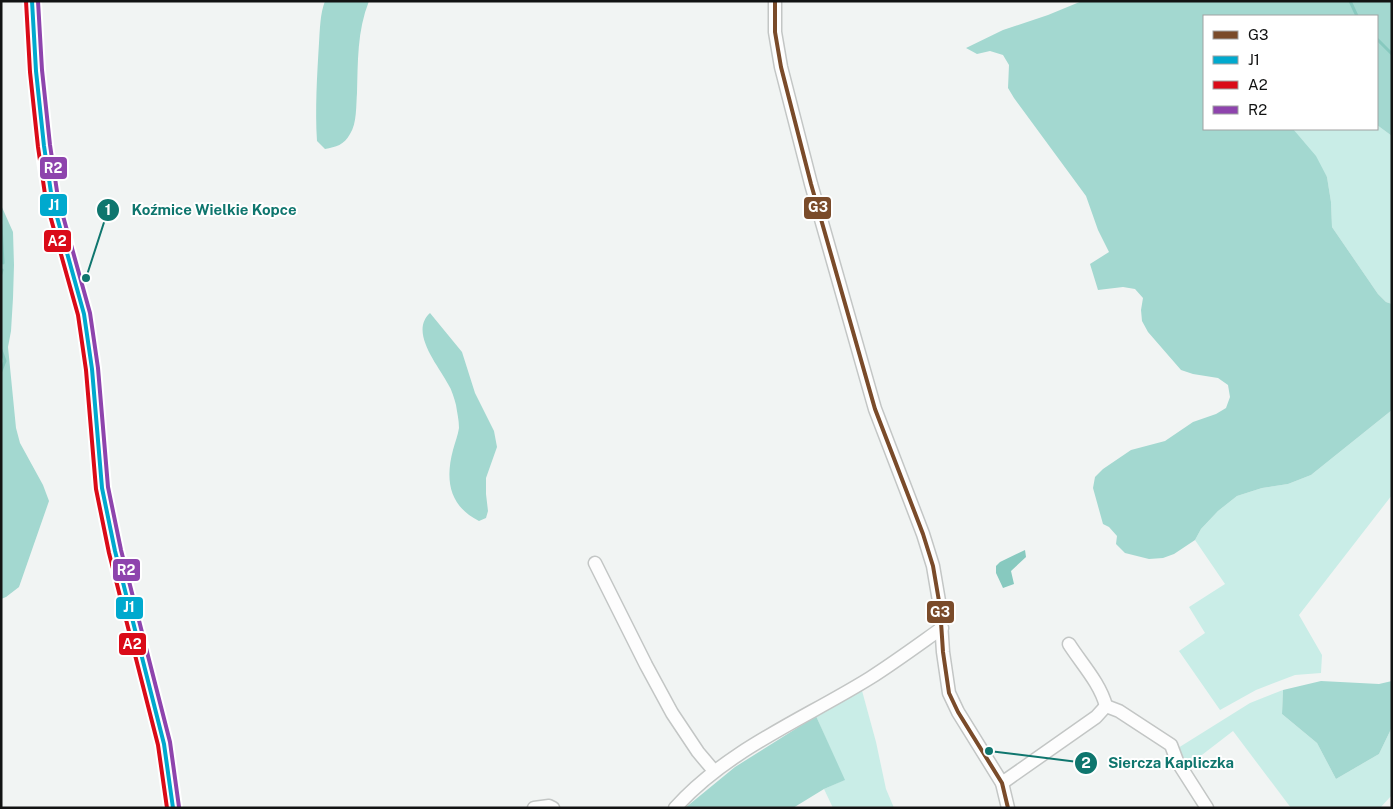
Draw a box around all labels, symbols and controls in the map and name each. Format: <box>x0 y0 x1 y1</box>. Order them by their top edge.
legend <box>1203 15 1378 130</box>
text: G3 <box>1248 26 1268 43</box>
text: J1 <box>1248 51 1260 68</box>
text: A2 <box>1248 76 1268 93</box>
text: R2 <box>1248 101 1267 118</box>
line badge: R2 <box>39 156 68 180</box>
text: R2 <box>44 160 62 176</box>
line badge: J1 <box>39 193 68 217</box>
callout: Koźmice Wielkie Kopce <box>96 195 306 225</box>
line badge: G3 <box>803 196 832 220</box>
text: J1 <box>48 197 60 213</box>
text: G3 <box>808 199 828 215</box>
text: 1 <box>105 201 111 218</box>
text: Koźmice Wielkie Kopce <box>131 201 297 218</box>
line badge: A2 <box>43 229 72 253</box>
text: A2 <box>47 233 67 249</box>
line badge: R2 <box>112 558 141 582</box>
text: R2 <box>117 562 135 578</box>
line badge: J1 <box>115 596 144 620</box>
text: J1 <box>123 599 135 615</box>
line badge: G3 <box>926 600 955 624</box>
text: G3 <box>930 604 950 620</box>
line badge: A2 <box>118 632 147 656</box>
text: A2 <box>122 636 142 652</box>
callout: Siercza Kapliczka <box>1073 748 1244 778</box>
text: 2 <box>1081 754 1091 771</box>
text: Siercza Kapliczka <box>1108 754 1234 771</box>

